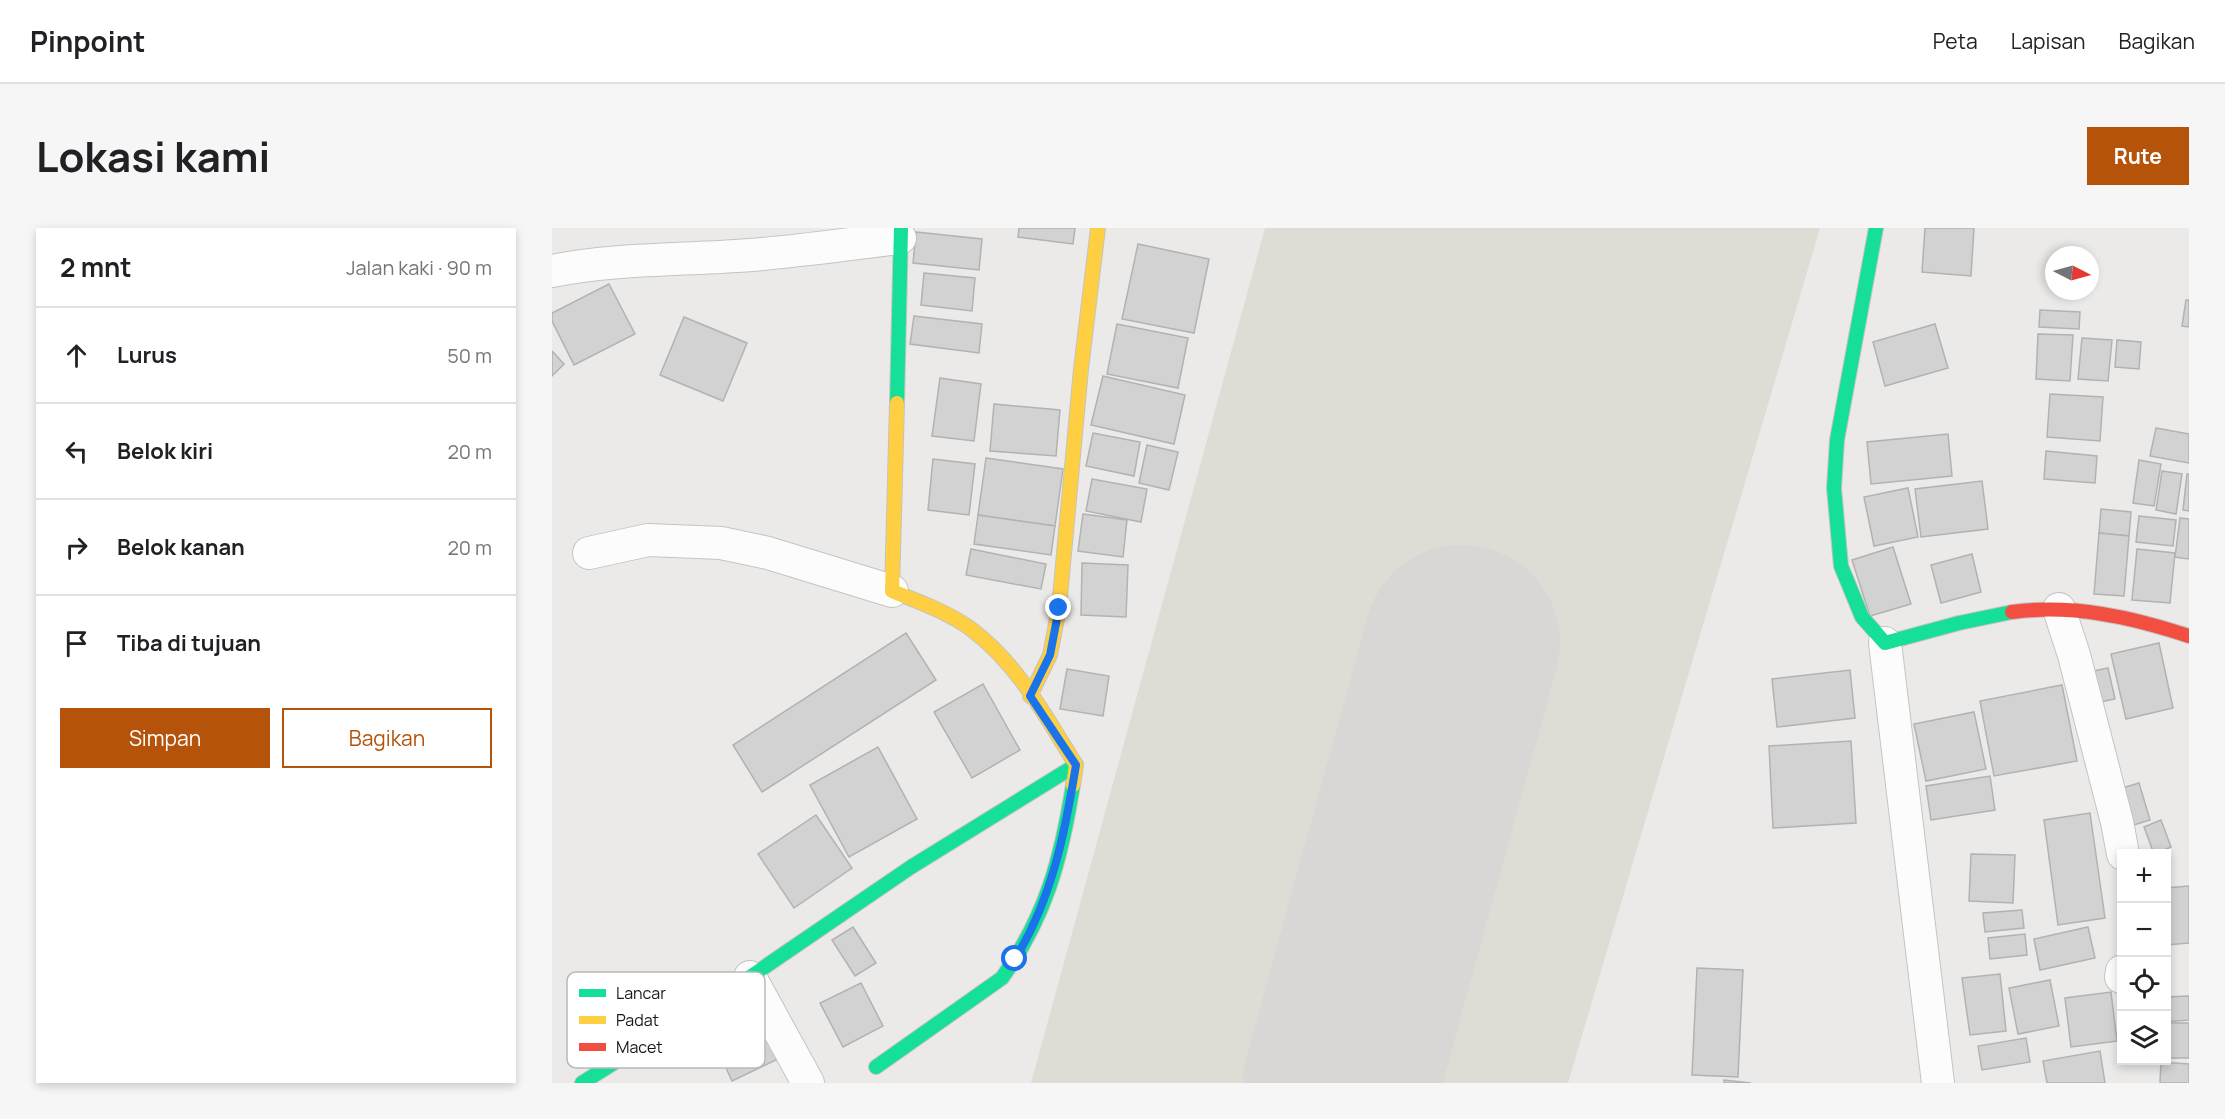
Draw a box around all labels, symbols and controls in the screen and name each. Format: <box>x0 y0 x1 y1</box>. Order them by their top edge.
text: Pinpoint <box>30 22 145 60</box>
text: Peta <box>1933 27 1978 55</box>
text: Lapisan <box>2011 27 2086 55</box>
text: Bagikan <box>2119 27 2195 55</box>
text: Lokasi kami <box>36 127 270 185</box>
button: Rute <box>2087 127 2189 185</box>
north arrow <box>2045 246 2099 300</box>
text: 2 mnt <box>60 249 132 285</box>
text: Jalan kaki · 90 m <box>346 254 492 281</box>
icon: ahead <box>60 339 93 372</box>
text: Lurus <box>117 340 177 370</box>
text: 50 m <box>447 342 492 369</box>
icon: left <box>60 435 93 468</box>
text: Belok kiri <box>117 436 213 466</box>
text: 20 m <box>447 438 492 465</box>
icon: right <box>60 531 93 564</box>
text: Belok kanan <box>117 532 245 562</box>
text: 20 m <box>447 534 492 561</box>
route end <box>1045 594 1071 620</box>
icon: arrive <box>60 627 93 660</box>
text: Tiba di tujuan <box>117 628 261 658</box>
button: Simpan <box>60 708 270 768</box>
button: Bagikan <box>282 708 492 768</box>
map controls <box>2117 849 2171 1065</box>
button: + <box>2117 849 2171 903</box>
button: − <box>2117 903 2171 957</box>
route start <box>1001 945 1027 971</box>
button: locate <box>2117 957 2171 1011</box>
legend <box>567 972 765 1068</box>
text: Lancar <box>616 982 666 1004</box>
text: Padat <box>616 1009 659 1031</box>
button: layers <box>2117 1011 2171 1065</box>
text: Macet <box>616 1036 663 1058</box>

